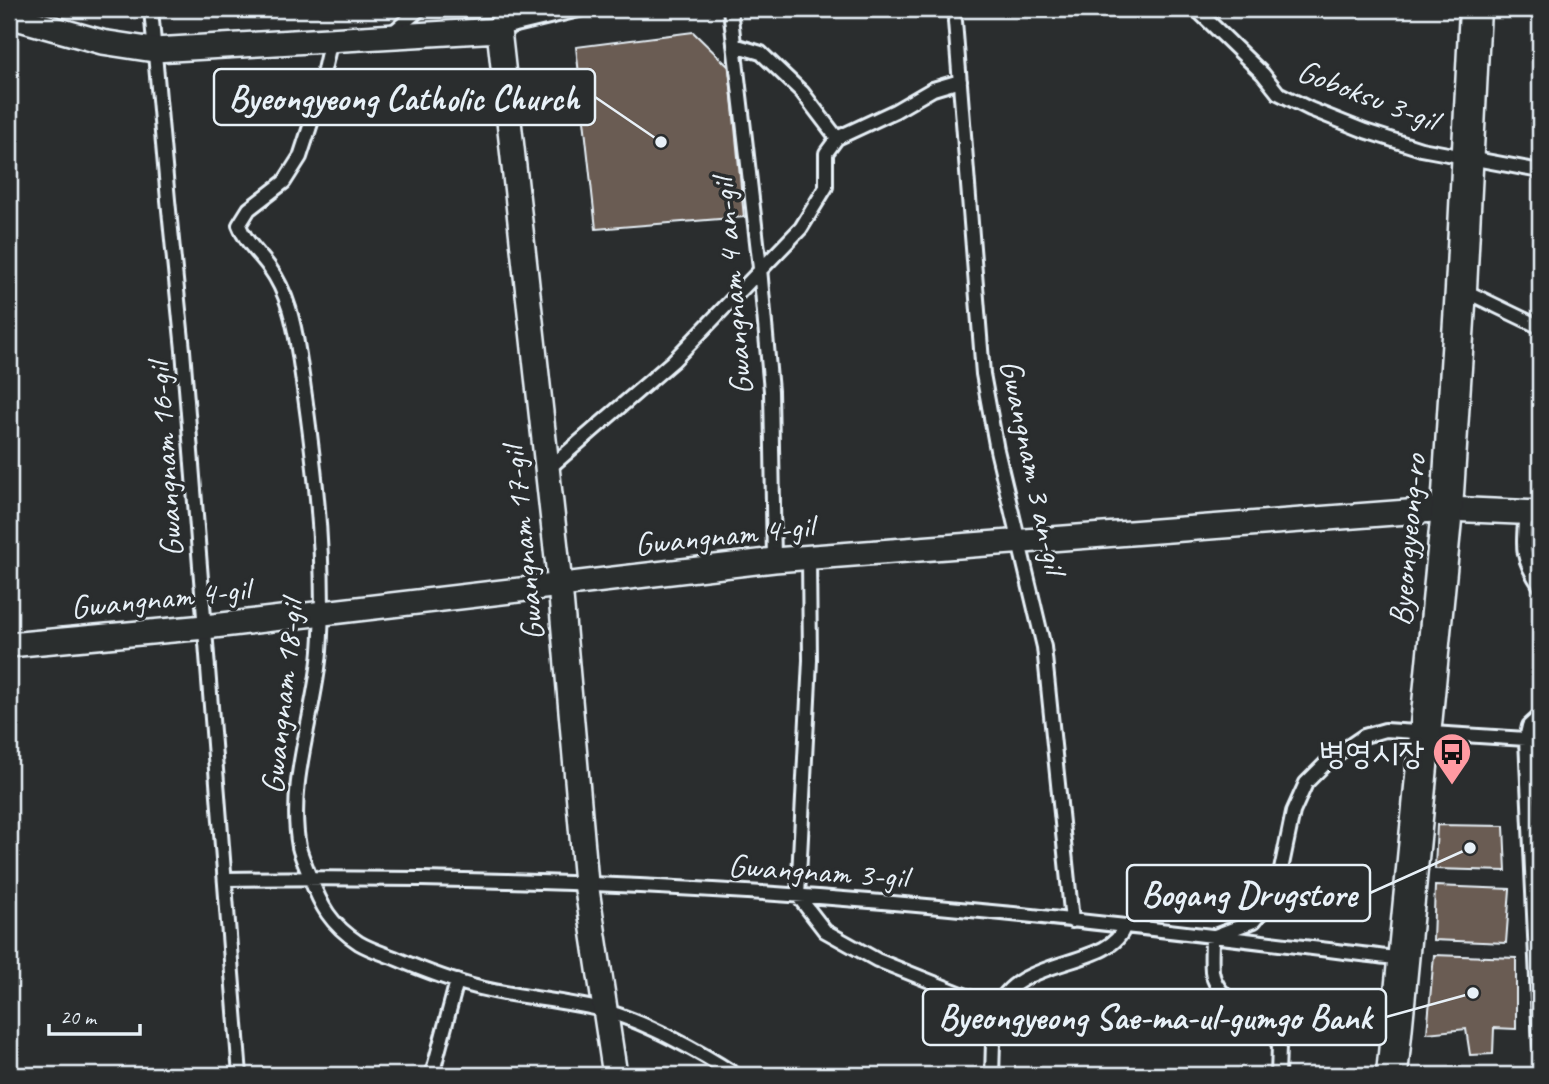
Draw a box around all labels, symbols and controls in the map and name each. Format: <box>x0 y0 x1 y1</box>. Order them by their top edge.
street label: Goboksu 3-gil <box>1292 49 1449 143</box>
callout: Byeongyeong Catholic Church <box>214 69 595 125</box>
text: Byeongyeong Catholic Church <box>229 76 581 121</box>
street label: Gwangnam 4 an-gil <box>701 172 762 397</box>
street label: Gwangnam 16-gil <box>137 356 193 558</box>
street label: Gwangnam 3 an-gil <box>990 356 1077 582</box>
street label: Gwangnam 17-gil <box>491 440 554 643</box>
street label: Byeongyeong-ro <box>1379 450 1436 628</box>
street label: Gwangnam 4-gil <box>633 504 821 565</box>
street label: Gwangnam 4-gil <box>69 567 257 628</box>
street label: Gwangnam 18-gil <box>251 593 314 796</box>
bus stop icon: 병영시장 <box>1431 731 1473 786</box>
place label: 병영시장 <box>1319 732 1425 774</box>
street label: Gwangnam 3-gil <box>727 844 914 899</box>
callout: Bogang Drugstore <box>1127 865 1370 921</box>
text: Bogang Drugstore <box>1141 872 1359 917</box>
callout: Byeongyeong Sae-ma-ul-gumgo Bank <box>923 989 1386 1045</box>
scale bar <box>49 993 140 1037</box>
text: Byeongyeong Sae-ma-ul-gumgo Bank <box>938 995 1374 1040</box>
text: 20 m <box>60 1004 98 1030</box>

